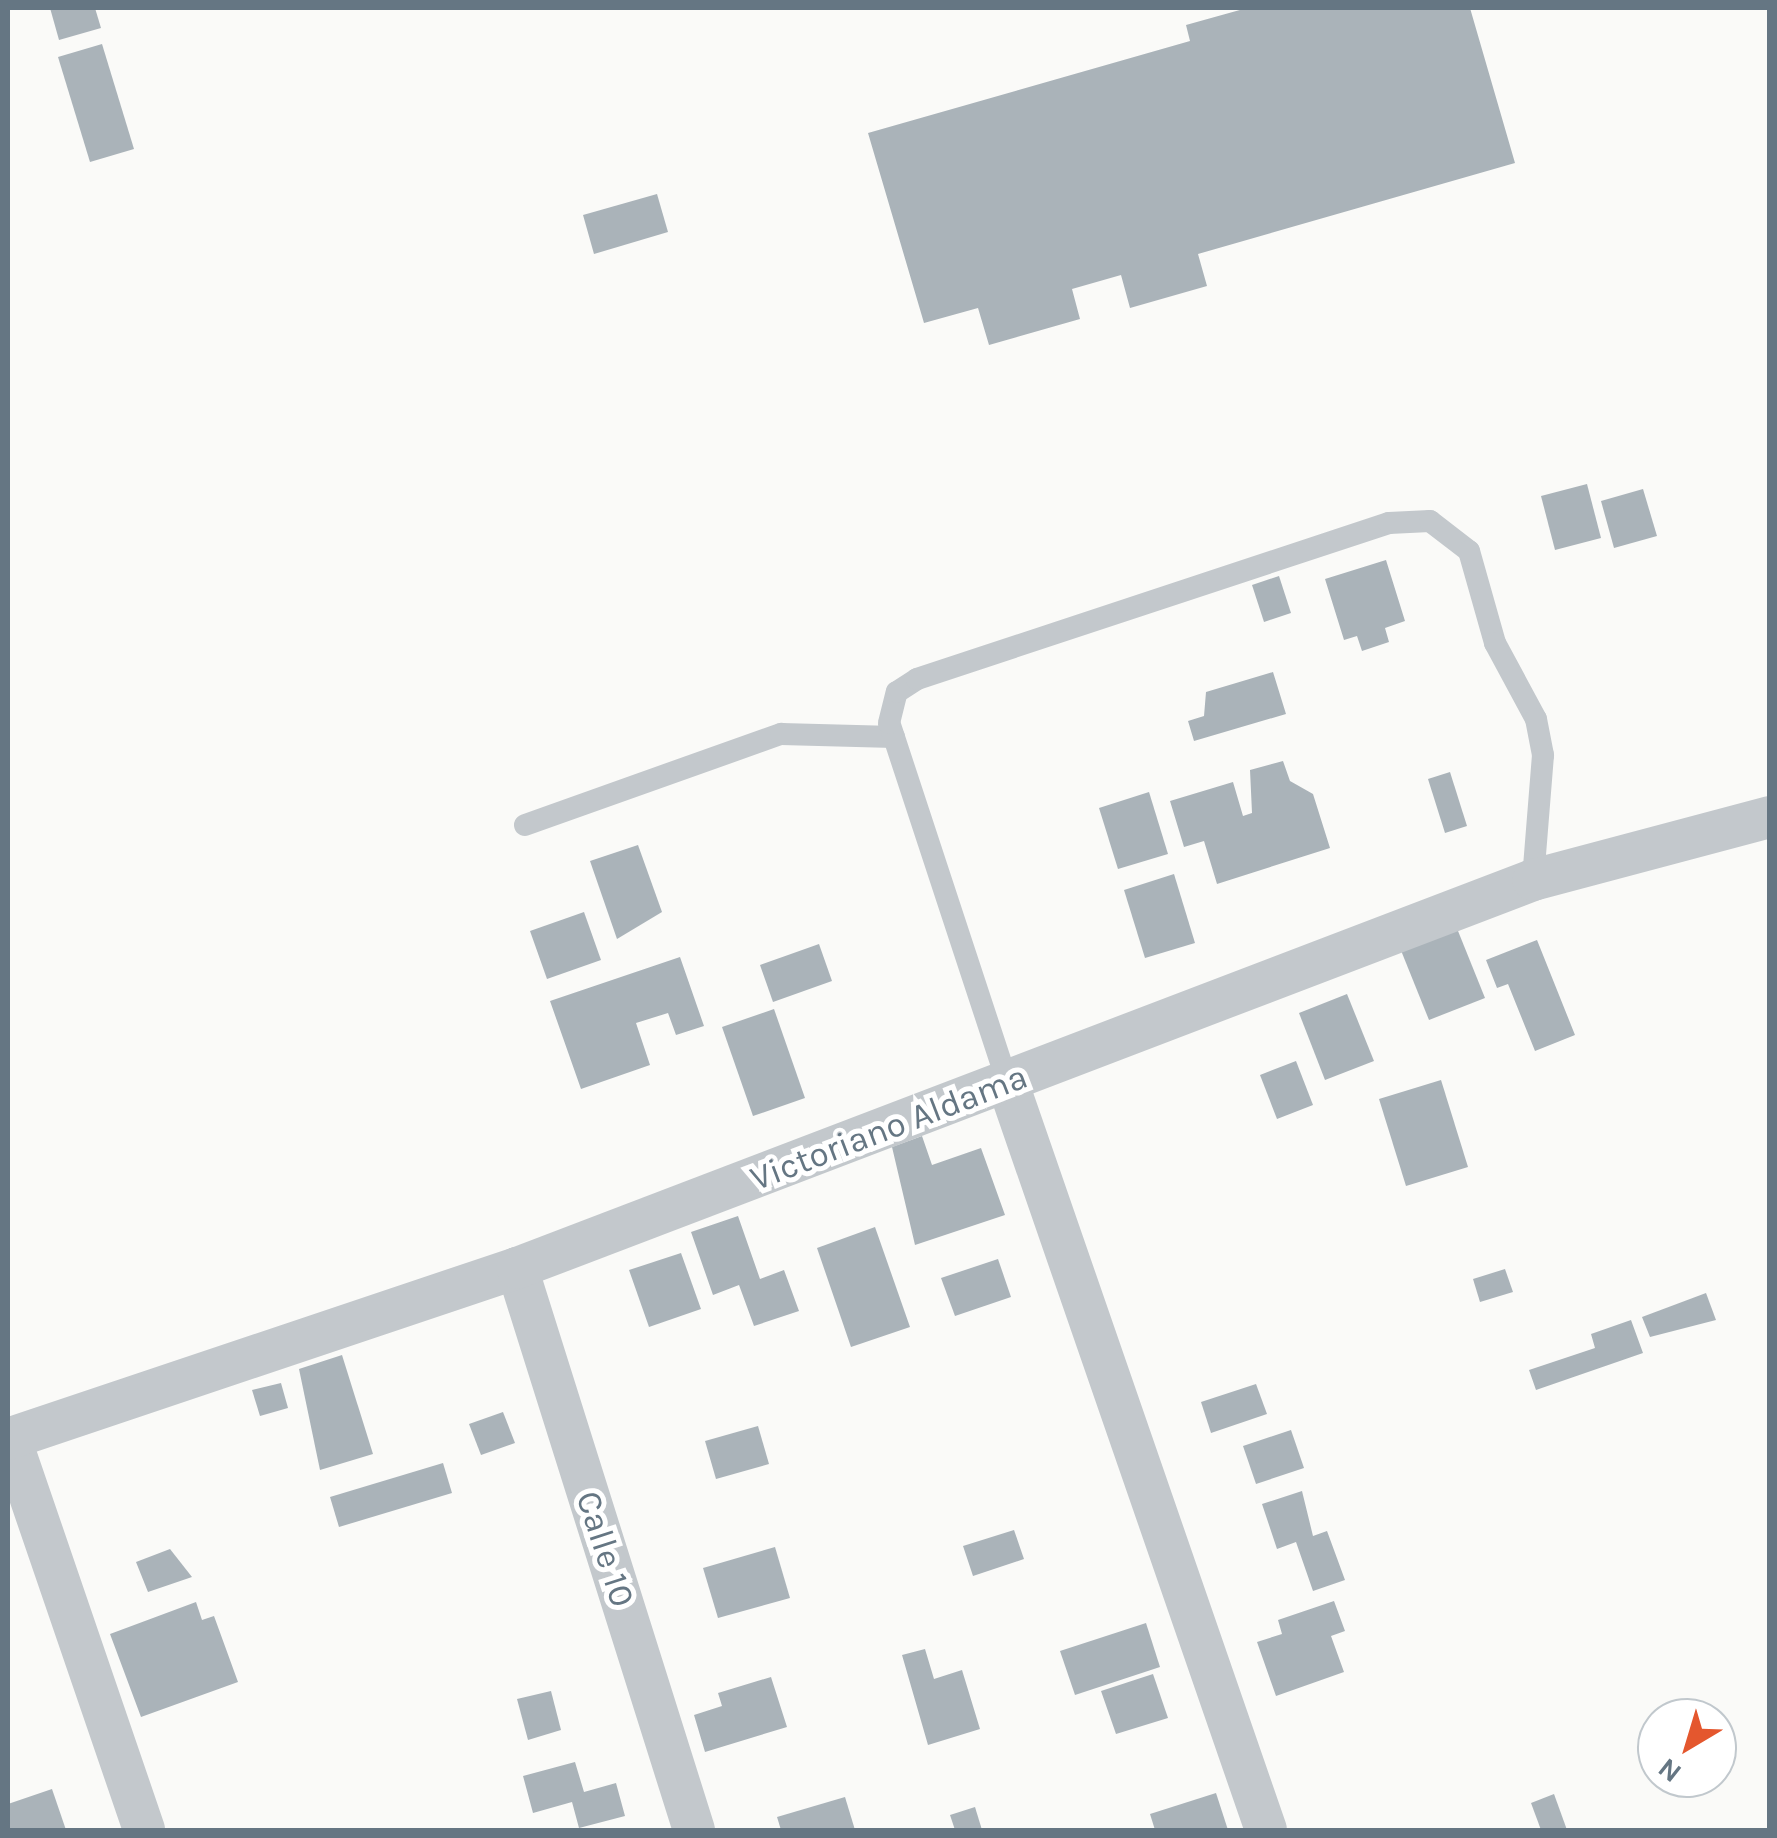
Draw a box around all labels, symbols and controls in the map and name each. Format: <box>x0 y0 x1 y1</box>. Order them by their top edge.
street label: Victoriano Aldama <box>745 1056 1033 1200</box>
street label: Calle 10 <box>567 1486 643 1612</box>
north arrow <box>1637 1698 1737 1798</box>
text: N <box>1651 1751 1688 1790</box>

